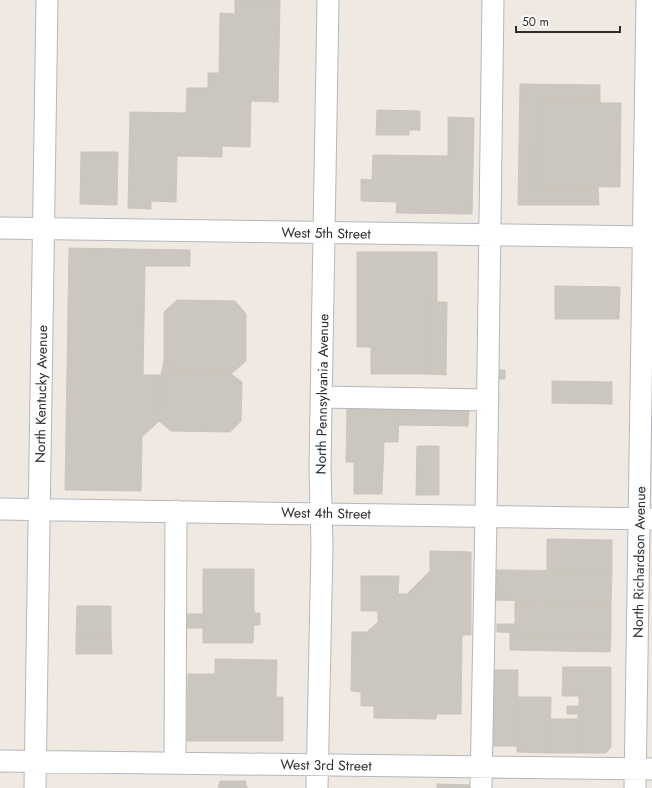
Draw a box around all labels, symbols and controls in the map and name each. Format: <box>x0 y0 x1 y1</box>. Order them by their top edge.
scale bar <box>516 8 620 34</box>
text: 50 m <box>522 13 549 31</box>
street label: West 5th Street <box>281 222 371 244</box>
street label: North Pennsylvania Avenue <box>311 313 333 475</box>
street label: North Kentucky Avenue <box>30 325 52 463</box>
street label: North Richardson Avenue <box>628 486 650 638</box>
street label: West 4th Street <box>281 502 372 524</box>
street label: West 3rd Street <box>280 754 372 776</box>

